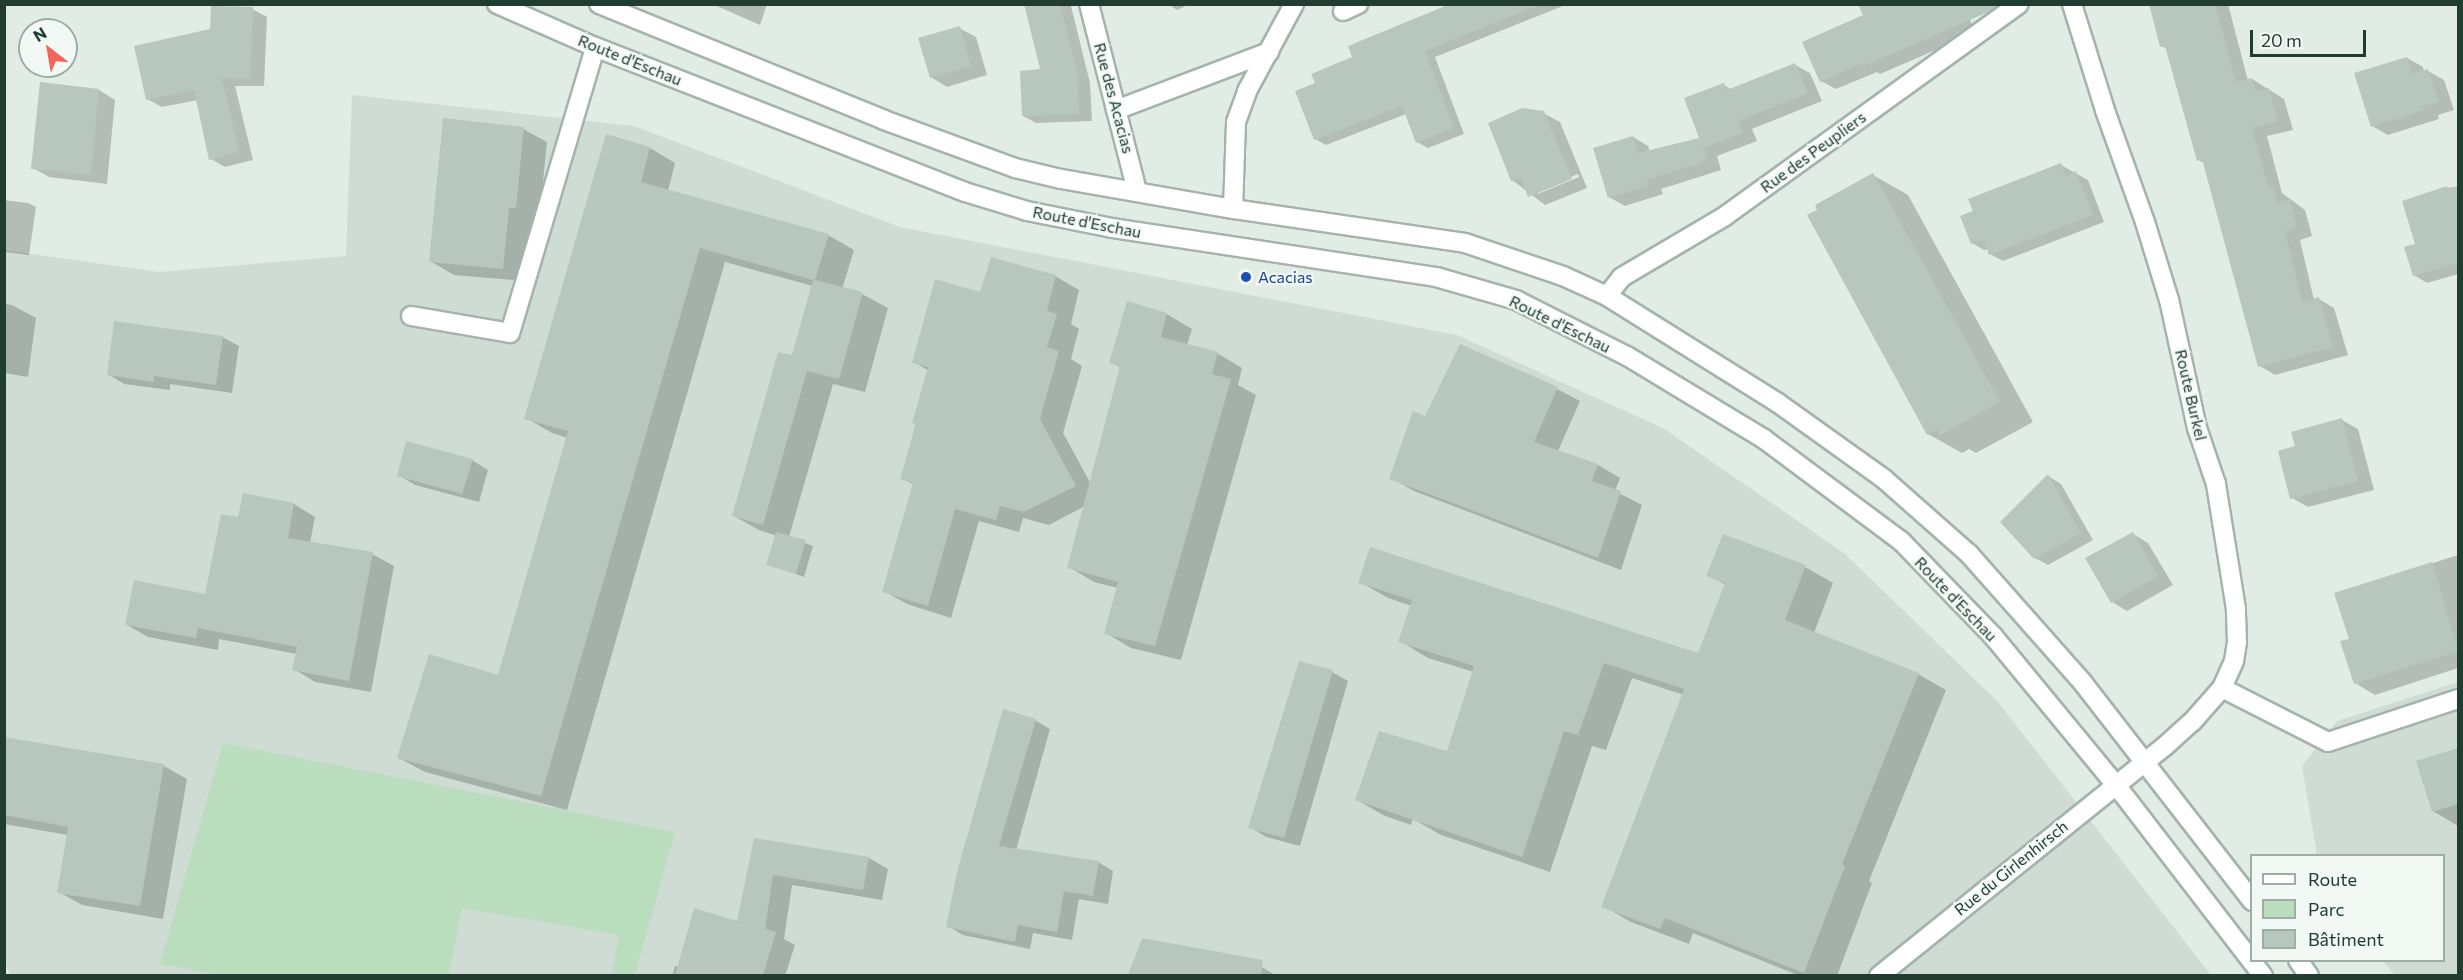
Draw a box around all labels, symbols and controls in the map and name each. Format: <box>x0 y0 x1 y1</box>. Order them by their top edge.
north arrow <box>18 18 78 78</box>
scale bar <box>2253 18 2368 56</box>
text: N <box>29 23 50 45</box>
text: 20 m <box>2261 29 2302 51</box>
street label: Route d'Eschau <box>575 30 685 90</box>
street label: Rue des Acacias <box>1090 41 1138 155</box>
street label: Rue des Peupliers <box>1757 107 1869 197</box>
street label: Route d'Eschau <box>1031 202 1143 242</box>
place label: Acacias <box>1258 267 1313 287</box>
marker: Acacias <box>1239 270 1253 284</box>
street label: Route d'Eschau <box>1506 291 1614 357</box>
street label: Route Burkel <box>2171 347 2211 443</box>
street label: Route d'Eschau <box>1911 553 2001 645</box>
street label: Rue du Girlenhirsch <box>1951 816 2071 920</box>
legend <box>2250 854 2445 962</box>
text: Route <box>2308 868 2357 890</box>
text: Parc <box>2308 898 2345 920</box>
text: Bâtiment <box>2308 928 2384 950</box>

